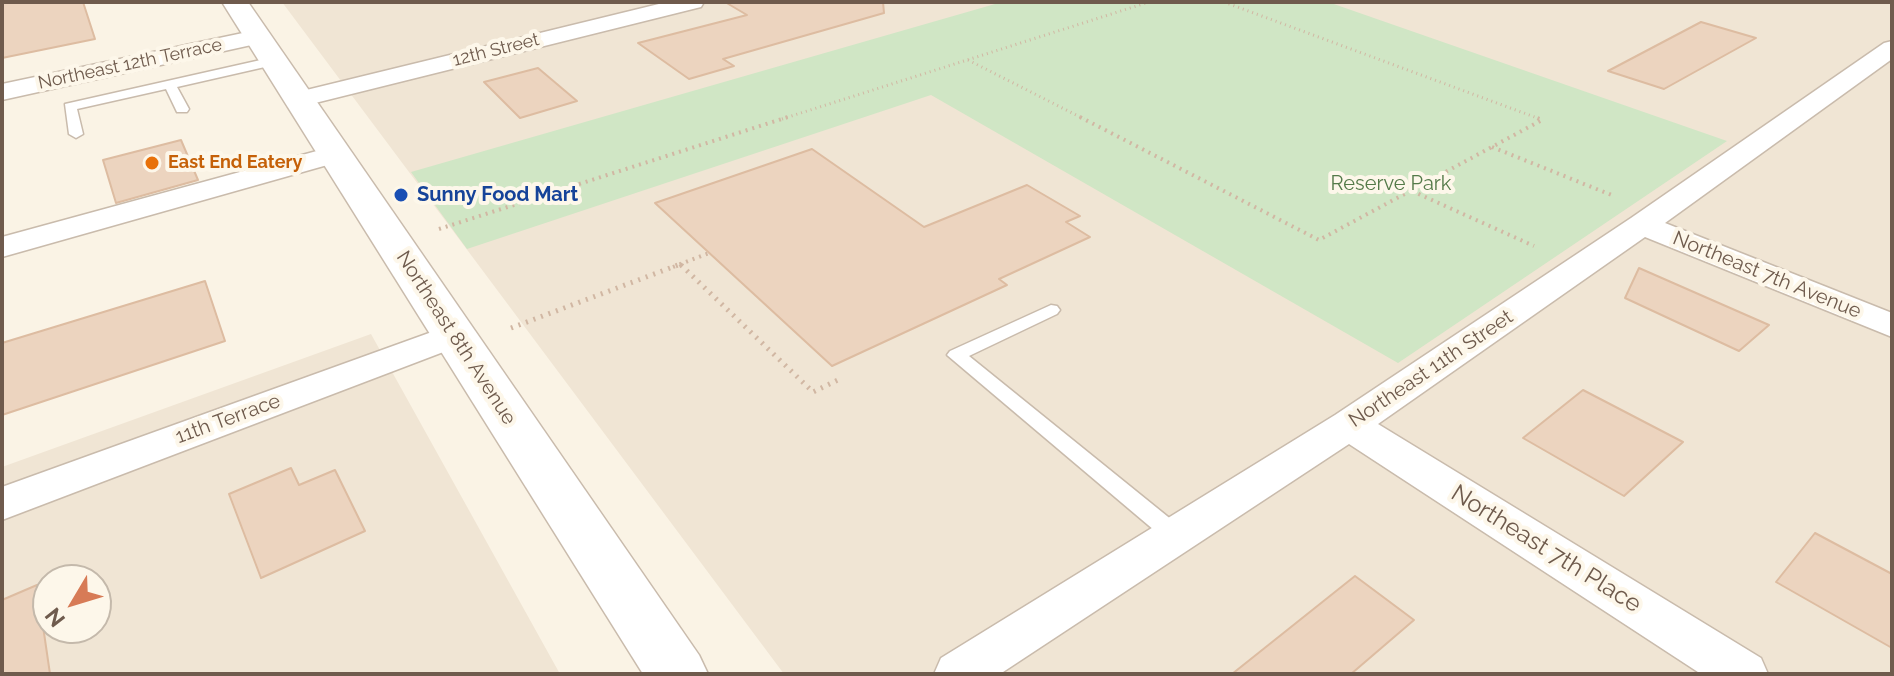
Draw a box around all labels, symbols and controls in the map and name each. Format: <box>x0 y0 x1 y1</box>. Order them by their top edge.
street label: 12th Street <box>451 29 541 71</box>
street label: Northeast 12th Terrace <box>36 34 224 94</box>
place label: East End Eatery <box>168 152 302 174</box>
marker: East End Eatery <box>143 154 161 172</box>
park label: Reserve Park <box>1331 172 1451 196</box>
place label: Sunny Food Mart <box>417 183 578 207</box>
marker: Sunny Food Mart <box>392 186 410 204</box>
street label: Northeast 7th Avenue <box>1669 226 1865 324</box>
street label: Northeast 8th Avenue <box>391 247 521 429</box>
street label: Northeast 11th Street <box>1344 305 1518 433</box>
street label: 11th Terrace <box>172 389 284 449</box>
street label: Northeast 7th Place <box>1446 479 1646 619</box>
north arrow <box>32 564 112 644</box>
text: N <box>39 603 70 632</box>

